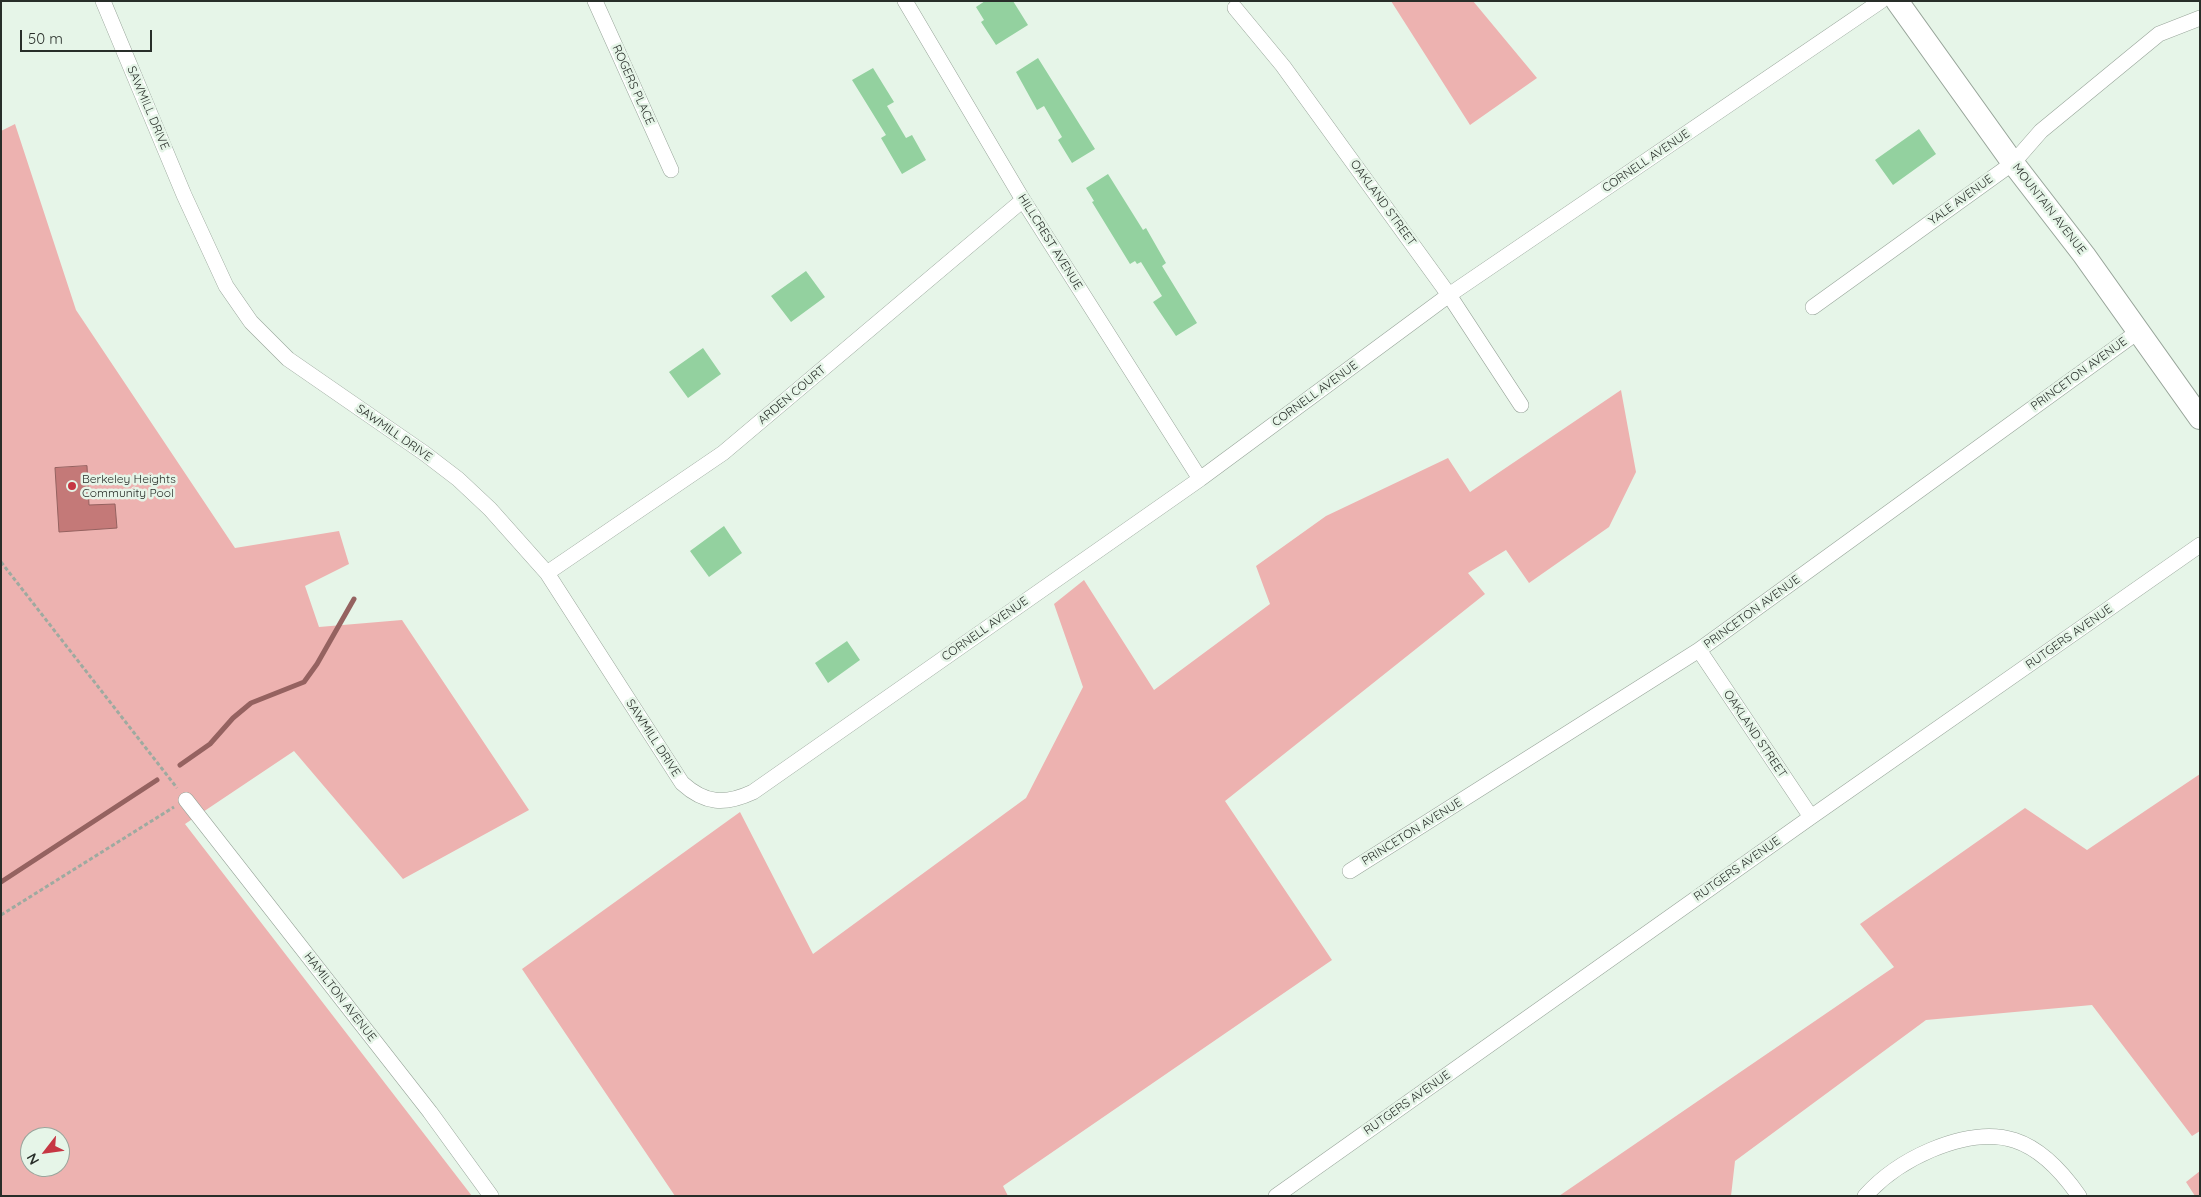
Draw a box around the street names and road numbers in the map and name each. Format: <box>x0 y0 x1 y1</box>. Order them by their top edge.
street label: ROGERS PLACE <box>609 43 657 127</box>
street label: SAWMILL DRIVE <box>124 64 172 152</box>
street label: CORNELL AVENUE <box>1600 126 1692 196</box>
street label: OAKLAND STREET <box>1347 157 1419 249</box>
street label: MOUNTAIN AVENUE <box>2009 161 2089 257</box>
street label: YALE AVENUE <box>1926 172 1996 228</box>
street label: HILLCREST AVENUE <box>1015 192 1085 292</box>
street label: PRINCETON AVENUE <box>2028 334 2130 414</box>
street label: CORNELL AVENUE <box>1269 358 1361 430</box>
street label: ARDEN COURT <box>755 363 829 427</box>
street label: SAWMILL DRIVE <box>353 402 435 464</box>
street label: PRINCETON AVENUE <box>1701 572 1803 652</box>
street label: CORNELL AVENUE <box>939 594 1031 664</box>
street label: RUTGERS AVENUE <box>2023 602 2115 672</box>
street label: OAKLAND STREET <box>1720 687 1790 781</box>
street label: SAWMILL DRIVE <box>623 697 683 779</box>
street label: PRINCETON AVENUE <box>1359 795 1465 869</box>
street label: RUTGERS AVENUE <box>1691 834 1783 904</box>
street label: HAMILTON AVENUE <box>301 950 379 1044</box>
street label: RUTGERS AVENUE <box>1361 1068 1453 1138</box>

